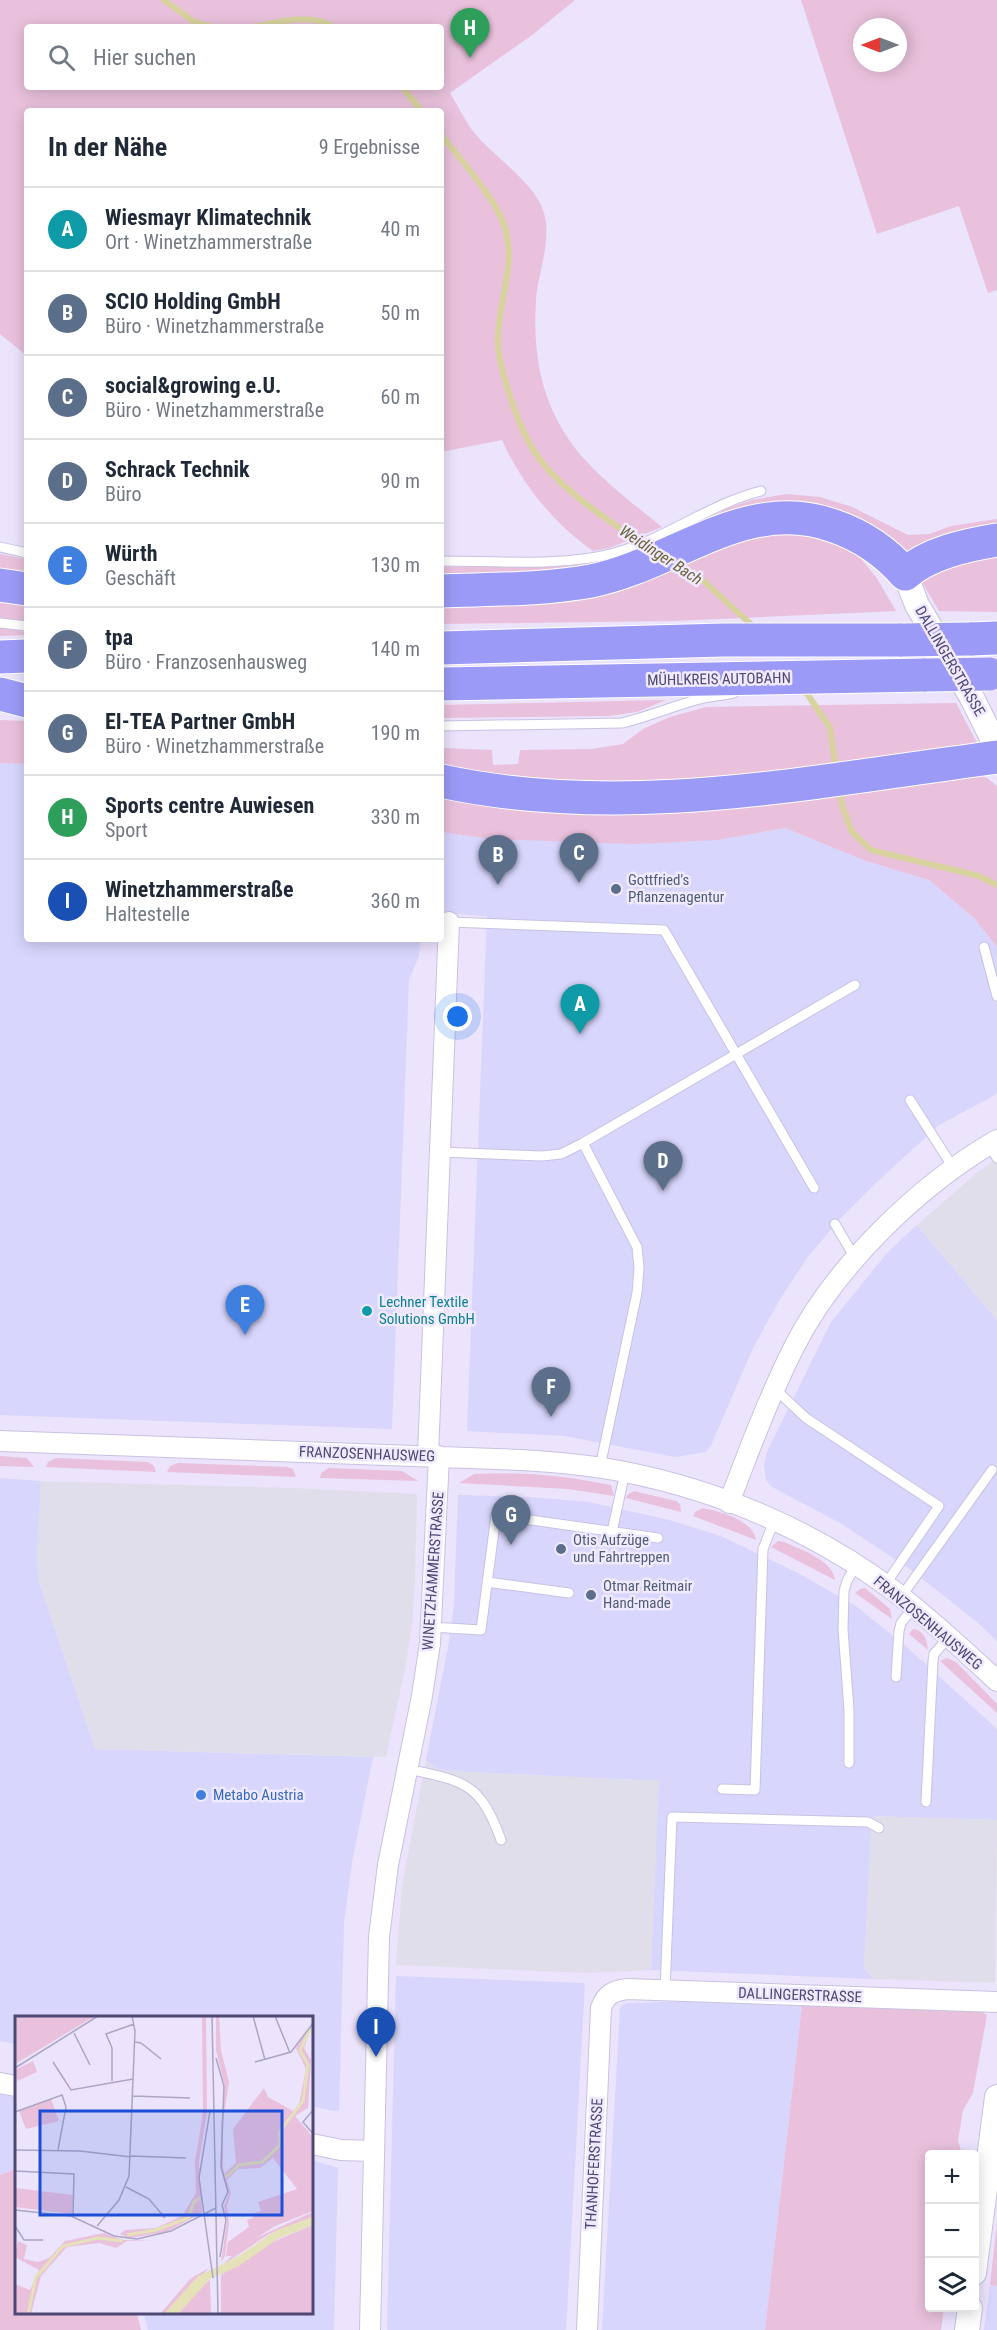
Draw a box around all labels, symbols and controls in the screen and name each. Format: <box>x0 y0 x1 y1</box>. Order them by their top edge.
pin: H <box>450 8 490 58</box>
north arrow <box>853 18 907 72</box>
search box <box>24 24 444 90</box>
icon: search <box>45 41 78 74</box>
text: Hier suchen <box>93 45 196 70</box>
text: In der Nähe <box>48 132 167 162</box>
text: 9 Ergebnisse <box>319 135 420 159</box>
text: Wiesmayr Klimatechnik <box>105 205 311 230</box>
text: A <box>62 217 73 241</box>
text: 40 m <box>381 217 420 241</box>
text: Ort · Winetzhammerstraße <box>105 230 312 254</box>
text: SCIO Holding GmbH <box>105 289 281 314</box>
text: B <box>62 301 73 325</box>
text: 50 m <box>381 301 420 325</box>
text: Büro · Winetzhammerstraße <box>105 314 324 338</box>
text: social&growing e.U. <box>105 373 281 398</box>
text: C <box>62 385 73 409</box>
text: 60 m <box>381 385 420 409</box>
text: Büro · Winetzhammerstraße <box>105 398 324 422</box>
text: Schrack Technik <box>105 457 250 482</box>
text: D <box>62 469 73 493</box>
text: 90 m <box>381 469 420 493</box>
text: Büro <box>105 482 142 506</box>
water label: Weidinger Bach <box>616 521 706 589</box>
text: Würth <box>105 541 158 566</box>
text: E <box>63 553 72 577</box>
text: 130 m <box>371 553 420 577</box>
text: Geschäft <box>105 566 176 590</box>
street label: DALLINGERSTRASSE <box>911 603 989 719</box>
text: tpa <box>105 625 133 650</box>
text: F <box>63 637 72 661</box>
text: 140 m <box>371 637 420 661</box>
text: Büro · Franzosenhausweg <box>105 650 307 674</box>
street label: MÜHLKREIS AUTOBAHN <box>647 669 791 689</box>
text: EI-TEA Partner GmbH <box>105 709 295 734</box>
text: G <box>62 721 73 745</box>
text: 190 m <box>371 721 420 745</box>
text: Büro · Winetzhammerstraße <box>105 734 324 758</box>
text: Sports centre Auwiesen <box>105 793 314 818</box>
text: H <box>61 805 74 829</box>
text: 330 m <box>371 805 420 829</box>
text: Sport <box>105 818 148 842</box>
pin: C <box>560 834 598 883</box>
pin: B <box>478 836 518 885</box>
place label: Gottfried's Pflanzenagentur <box>628 871 725 906</box>
text: Winetzhammerstraße <box>105 877 294 902</box>
marker: Gottfried's Pflanzenagentur <box>609 882 623 896</box>
text: I <box>65 889 70 913</box>
text: 360 m <box>371 889 420 913</box>
text: Haltestelle <box>105 902 190 926</box>
pin: A <box>560 984 600 1034</box>
your location <box>443 1002 472 1031</box>
pin: D <box>644 1142 682 1191</box>
pin: E <box>226 1286 264 1335</box>
place label: Lechner Textile Solutions GmbH <box>379 1293 475 1328</box>
marker: Lechner Textile Solutions GmbH <box>360 1304 374 1318</box>
pin: F <box>532 1368 570 1417</box>
street label: FRANZOSENHAUSWEG <box>299 1443 435 1465</box>
street label: WINETZHAMMERSTRASSE <box>418 1491 448 1651</box>
pin: G <box>492 1496 530 1545</box>
place label: Otis Aufzüge und Fahrtreppen <box>573 1531 670 1566</box>
marker: Otis Aufzüge und Fahrtreppen <box>554 1542 568 1556</box>
street label: FRANZOSENHAUSWEG <box>870 1572 986 1674</box>
place label: Otmar Reitmair Hand-made <box>603 1577 693 1612</box>
marker: Otmar Reitmair Hand-made <box>584 1588 598 1602</box>
place label: Metabo Austria <box>213 1786 304 1804</box>
marker: Metabo Austria <box>194 1788 208 1802</box>
street label: DALLINGERSTRASSE <box>738 1984 862 2006</box>
pin: I <box>356 2008 395 2057</box>
inset map <box>15 2016 314 2315</box>
street label: THANHOFERSTRASSE <box>582 2098 606 2230</box>
map controls <box>925 2150 979 2312</box>
button: + <box>925 2150 979 2204</box>
button: − <box>925 2204 979 2258</box>
button: layers <box>925 2258 979 2312</box>

